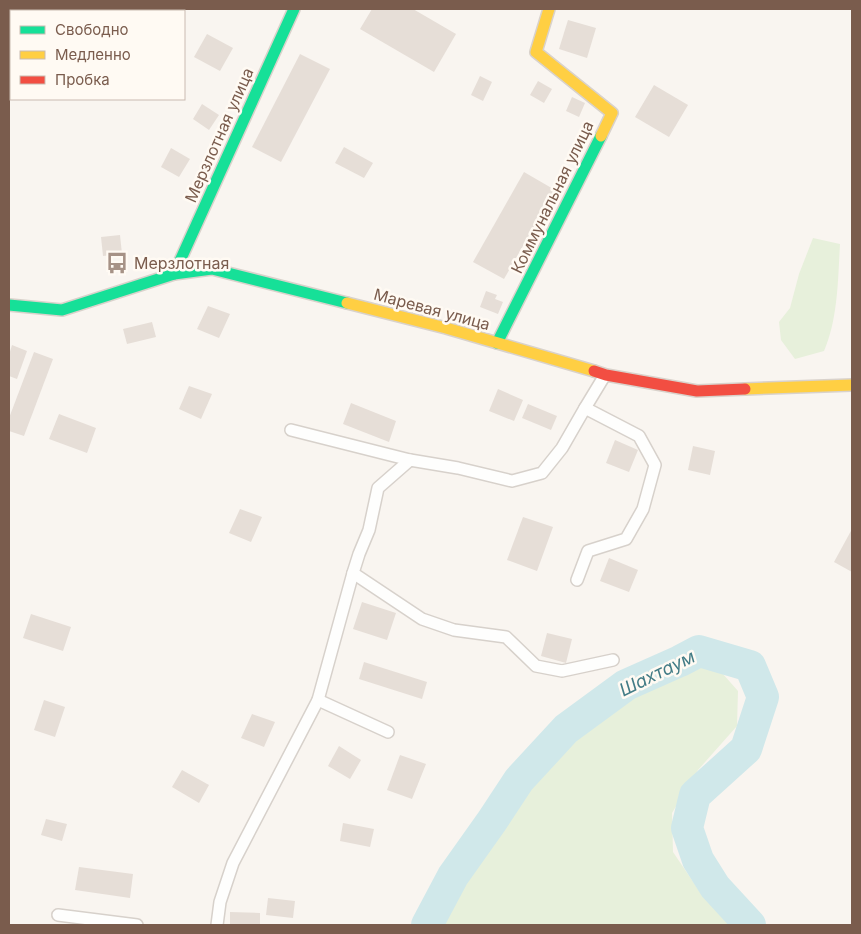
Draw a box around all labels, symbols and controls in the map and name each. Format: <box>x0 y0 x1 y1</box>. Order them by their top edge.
legend <box>10 10 185 100</box>
text: Свободно <box>55 20 129 39</box>
text: Медленно <box>55 45 131 64</box>
street label: Мерзлотная улица <box>180 65 258 205</box>
text: Пробка <box>55 70 110 89</box>
street label: Коммунальная улица <box>506 117 598 277</box>
bus stop icon: Мерзлотная <box>104 250 130 276</box>
place label: Мерзлотная <box>134 253 229 273</box>
street label: Маревая улица <box>372 284 492 334</box>
water label: Шахтаум <box>616 646 698 700</box>

